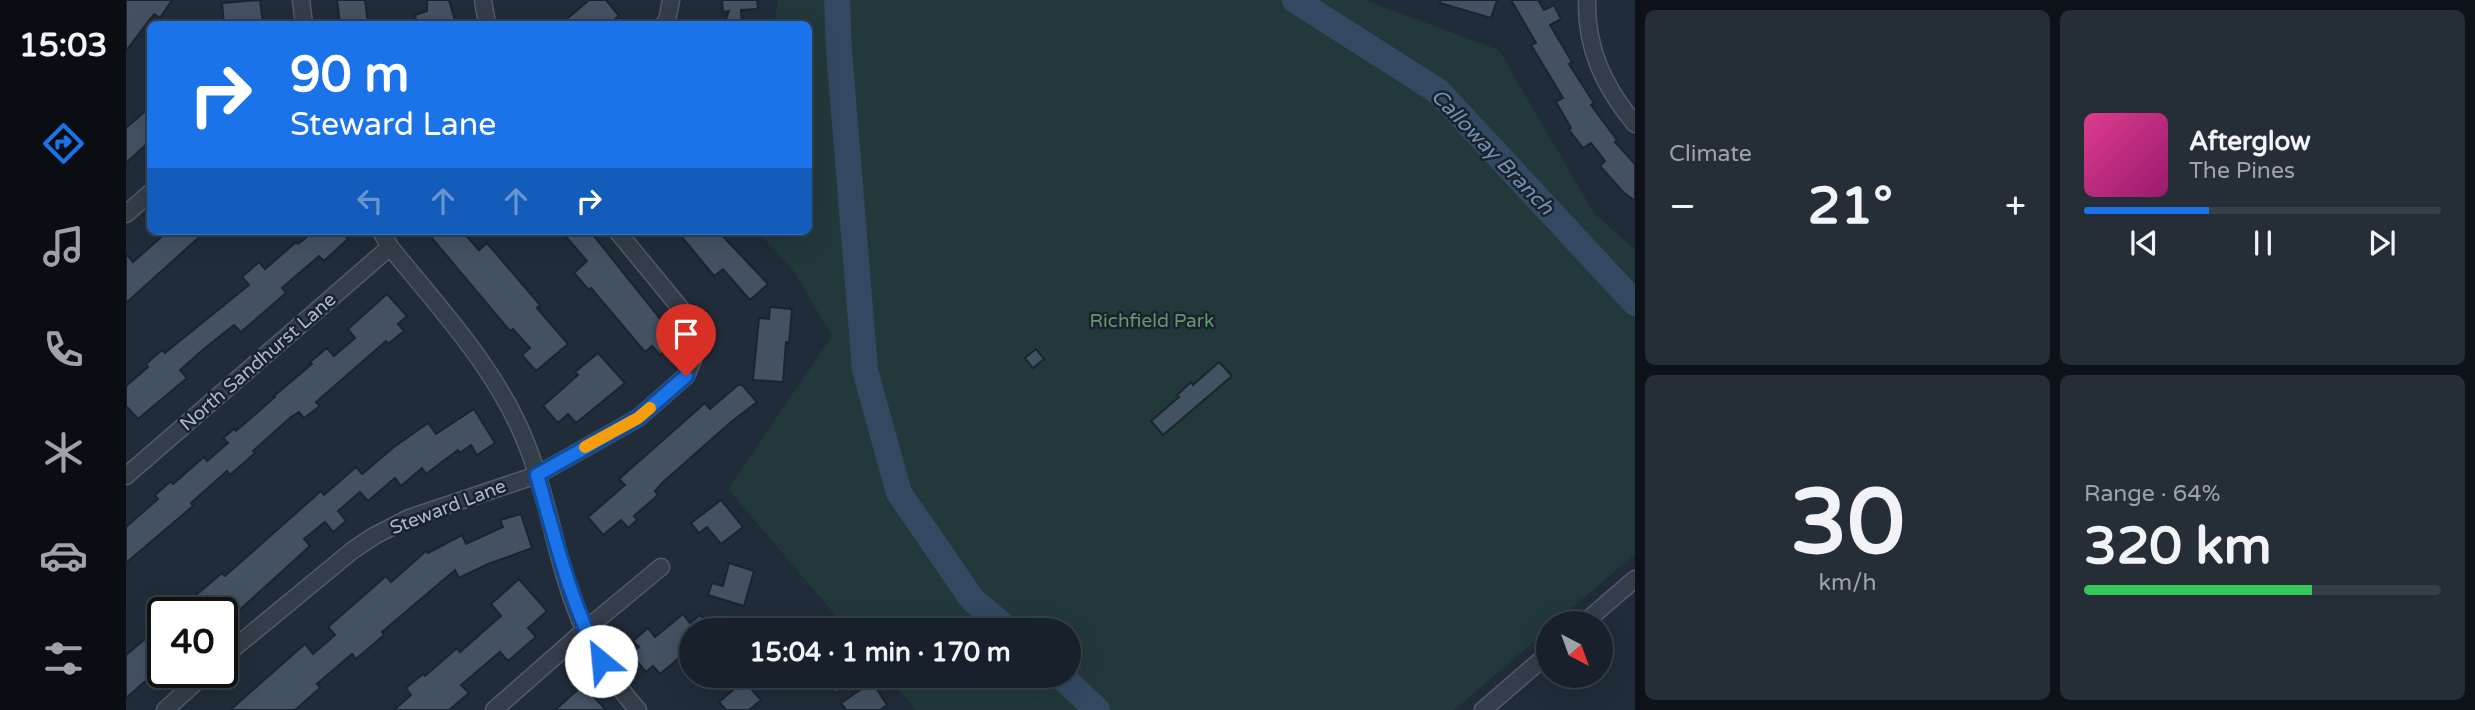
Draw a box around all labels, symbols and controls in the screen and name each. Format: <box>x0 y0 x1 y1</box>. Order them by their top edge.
text: 15:03 <box>19 27 107 65</box>
text: 90 m <box>290 46 409 105</box>
icon: right <box>175 49 266 140</box>
water label: Calloway Branch <box>1426 84 1559 221</box>
text: Steward Lane <box>290 106 496 144</box>
icon: directions <box>39 119 88 168</box>
text: Afterglow <box>2189 126 2311 157</box>
text: Climate <box>1669 140 1752 168</box>
text: The Pines <box>2189 157 2295 185</box>
text: 21° <box>1808 175 1893 238</box>
icon: left <box>351 182 389 220</box>
icon: ahead <box>424 182 462 220</box>
icon: ahead <box>497 182 535 220</box>
icon: right <box>570 182 608 220</box>
text: − <box>1669 184 1696 230</box>
text: + <box>2005 184 2026 230</box>
icon: music <box>39 222 88 271</box>
icon: previous <box>2125 224 2163 262</box>
icon: pause <box>2244 224 2282 262</box>
icon: next <box>2363 224 2401 262</box>
street label: North Sandhurst Lane <box>176 288 340 436</box>
pin <box>656 304 716 376</box>
park label: Richfield Park <box>1090 310 1214 332</box>
icon: arrive <box>667 315 705 353</box>
icon: phone <box>39 325 88 374</box>
icon: climate <box>39 428 88 477</box>
text: 30 <box>1790 468 1905 578</box>
street label: Steward Lane <box>387 475 509 539</box>
text: Range · 64% <box>2084 480 2220 508</box>
text: 320 km <box>2084 515 2272 578</box>
icon: car <box>39 531 88 580</box>
text: km/h <box>1819 569 1876 597</box>
speed limit sign: 40 <box>147 597 238 688</box>
north arrow <box>1536 611 1614 688</box>
map controls <box>1536 611 1613 688</box>
position arrow <box>564 624 638 698</box>
icon: filters <box>39 634 88 683</box>
text: 15:04 · 1 min · 170 m <box>749 637 1011 668</box>

